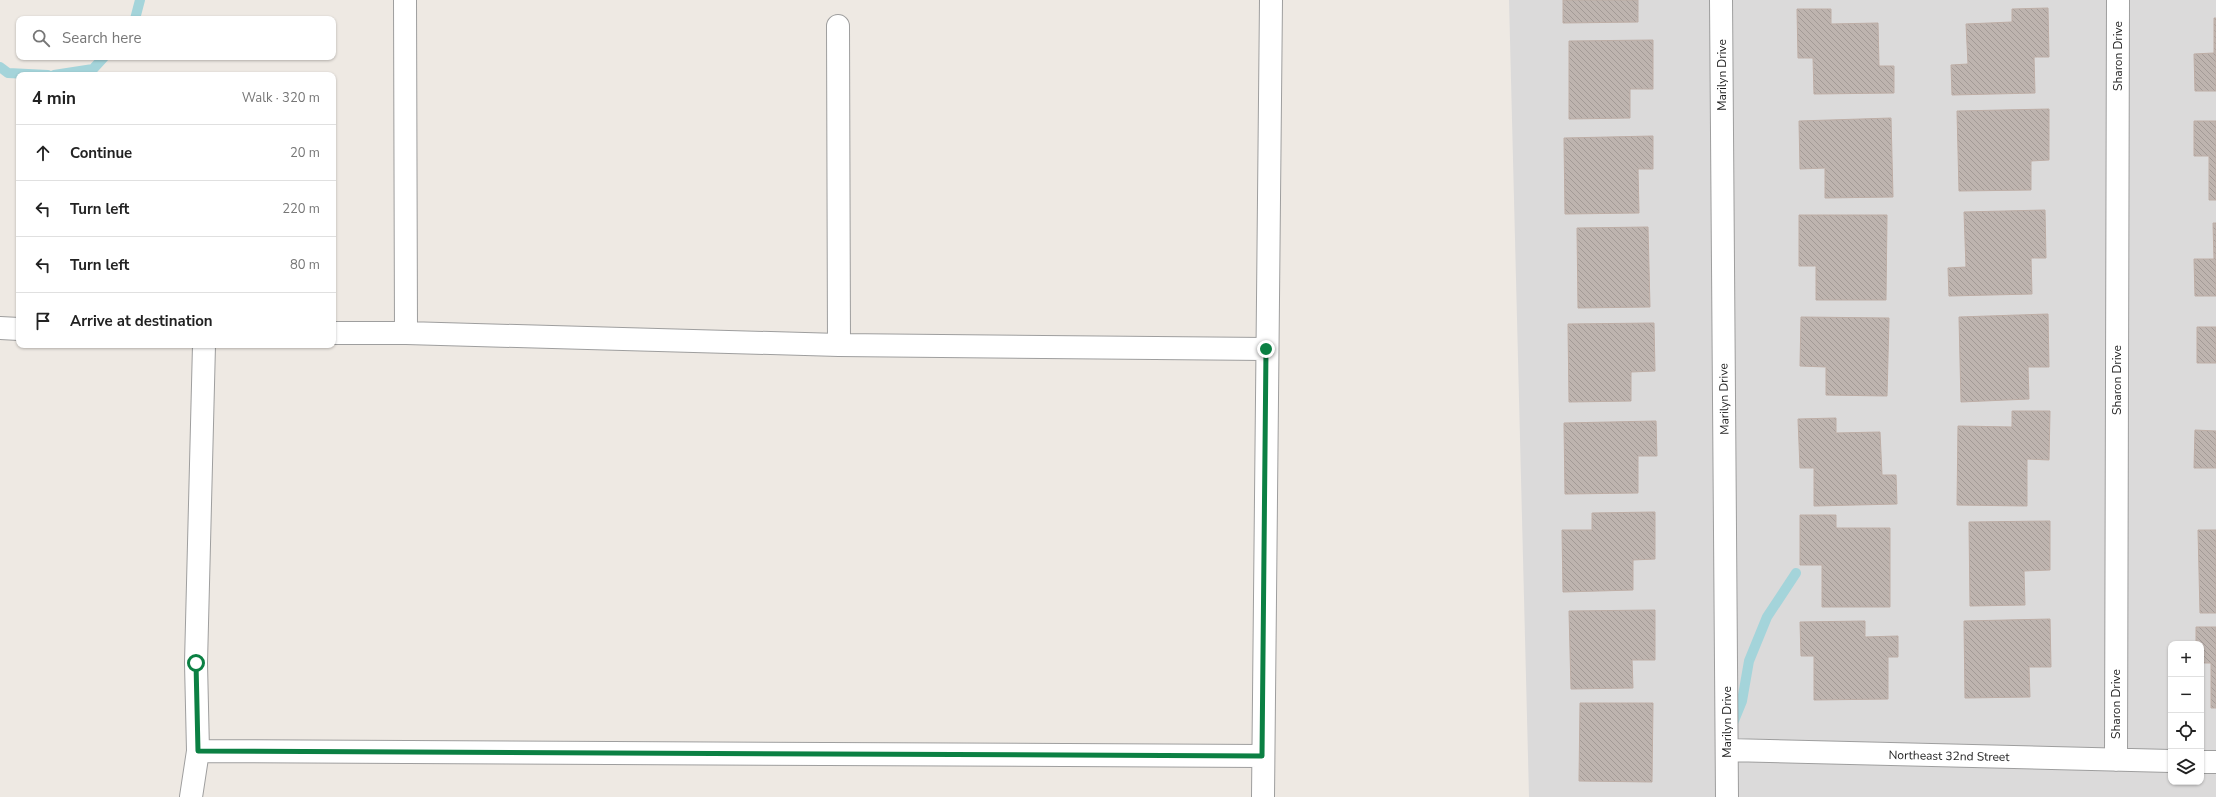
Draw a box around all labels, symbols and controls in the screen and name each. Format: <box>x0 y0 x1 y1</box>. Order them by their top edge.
search box <box>16 16 336 60</box>
street label: Sharon Drive <box>2110 21 2126 91</box>
icon: search <box>30 27 52 49</box>
text: Search here <box>62 28 142 48</box>
street label: Marilyn Drive <box>1714 39 1730 111</box>
text: 4 min <box>32 87 76 110</box>
text: Walk · 320 m <box>242 89 320 107</box>
icon: ahead <box>32 142 54 164</box>
text: Continue <box>70 143 132 163</box>
text: 20 m <box>290 144 320 162</box>
icon: left <box>32 198 54 220</box>
text: Turn left <box>70 199 129 219</box>
text: 220 m <box>282 200 320 218</box>
icon: left <box>32 254 54 276</box>
text: Turn left <box>70 255 129 275</box>
text: 80 m <box>290 256 320 274</box>
icon: arrive <box>32 310 54 332</box>
text: Arrive at destination <box>70 311 213 331</box>
route end <box>1257 340 1275 358</box>
street label: Sharon Drive <box>2109 345 2125 415</box>
street label: Marilyn Drive <box>1715 363 1733 435</box>
map controls <box>2168 641 2204 785</box>
button: + <box>2168 641 2204 677</box>
route start <box>187 654 205 672</box>
street label: Sharon Drive <box>2108 669 2124 739</box>
button: − <box>2168 677 2204 713</box>
street label: Marilyn Drive <box>1719 686 1735 758</box>
button: locate <box>2168 713 2204 749</box>
street label: Northeast 32nd Street <box>1888 747 2010 765</box>
button: layers <box>2168 749 2204 785</box>

